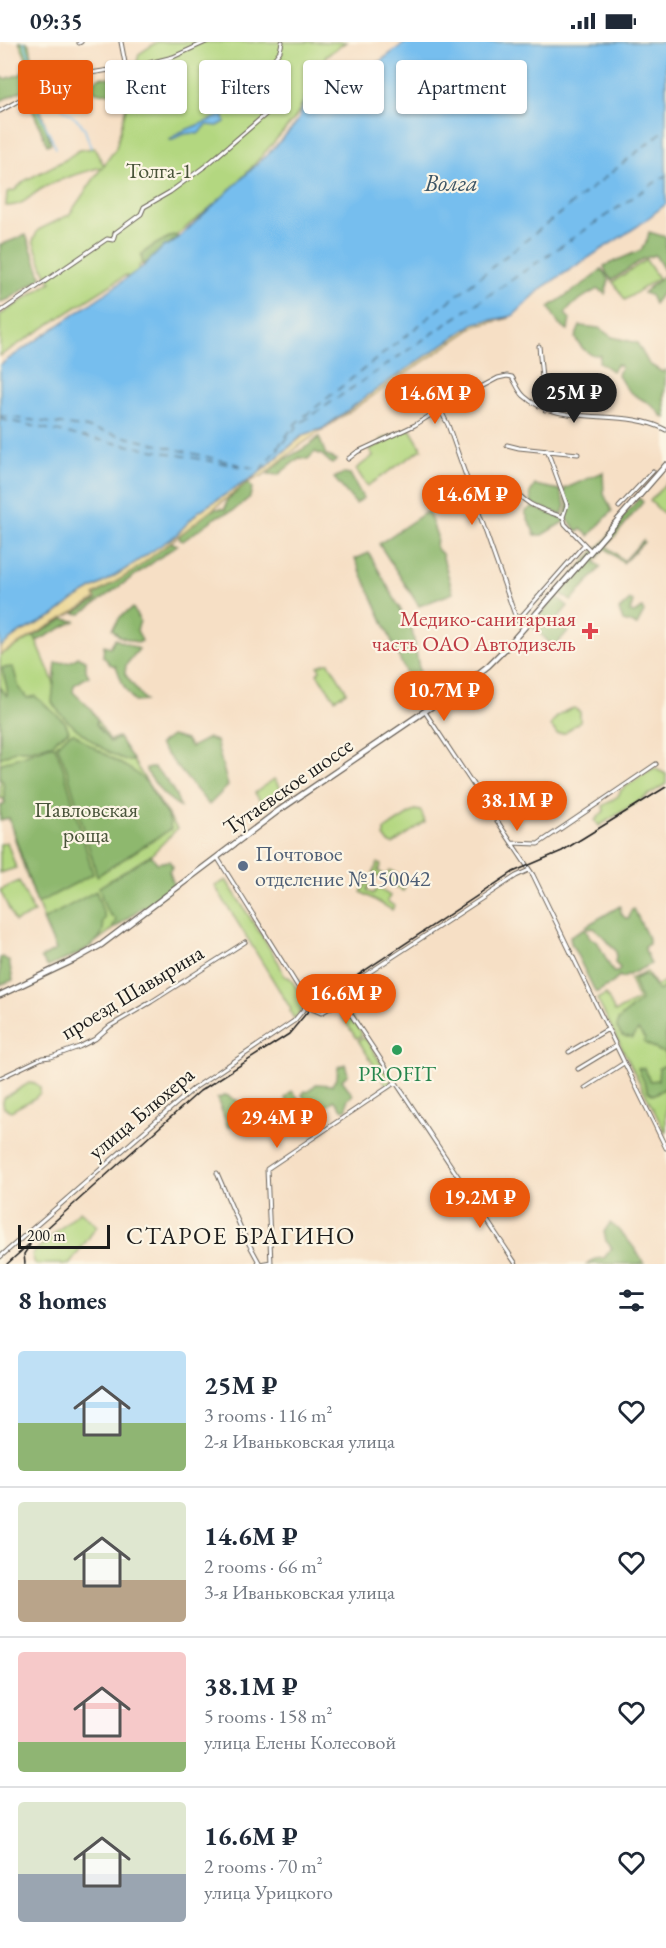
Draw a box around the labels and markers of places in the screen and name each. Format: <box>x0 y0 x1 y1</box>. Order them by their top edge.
pin: 25M ₽ <box>532 373 616 424</box>
pin: 14.6M ₽ <box>380 374 490 425</box>
pin: 14.6M ₽ <box>417 475 527 526</box>
place label: Медико-санитарная часть ОАО Автодизель <box>372 604 576 658</box>
marker: Медико-санитарная часть ОАО Автодизель <box>581 622 599 640</box>
pin: 10.7M ₽ <box>389 671 499 722</box>
pin: 38.1M ₽ <box>462 781 572 832</box>
place label: Почтовое отделение №150042 <box>255 839 431 893</box>
marker: Почтовое отделение №150042 <box>236 859 250 873</box>
pin: 16.6M ₽ <box>291 974 401 1025</box>
marker: PROFIT <box>390 1043 404 1057</box>
place label: PROFIT <box>358 1059 436 1088</box>
pin: 29.4M ₽ <box>222 1098 332 1149</box>
pin: 19.2M ₽ <box>425 1178 535 1229</box>

